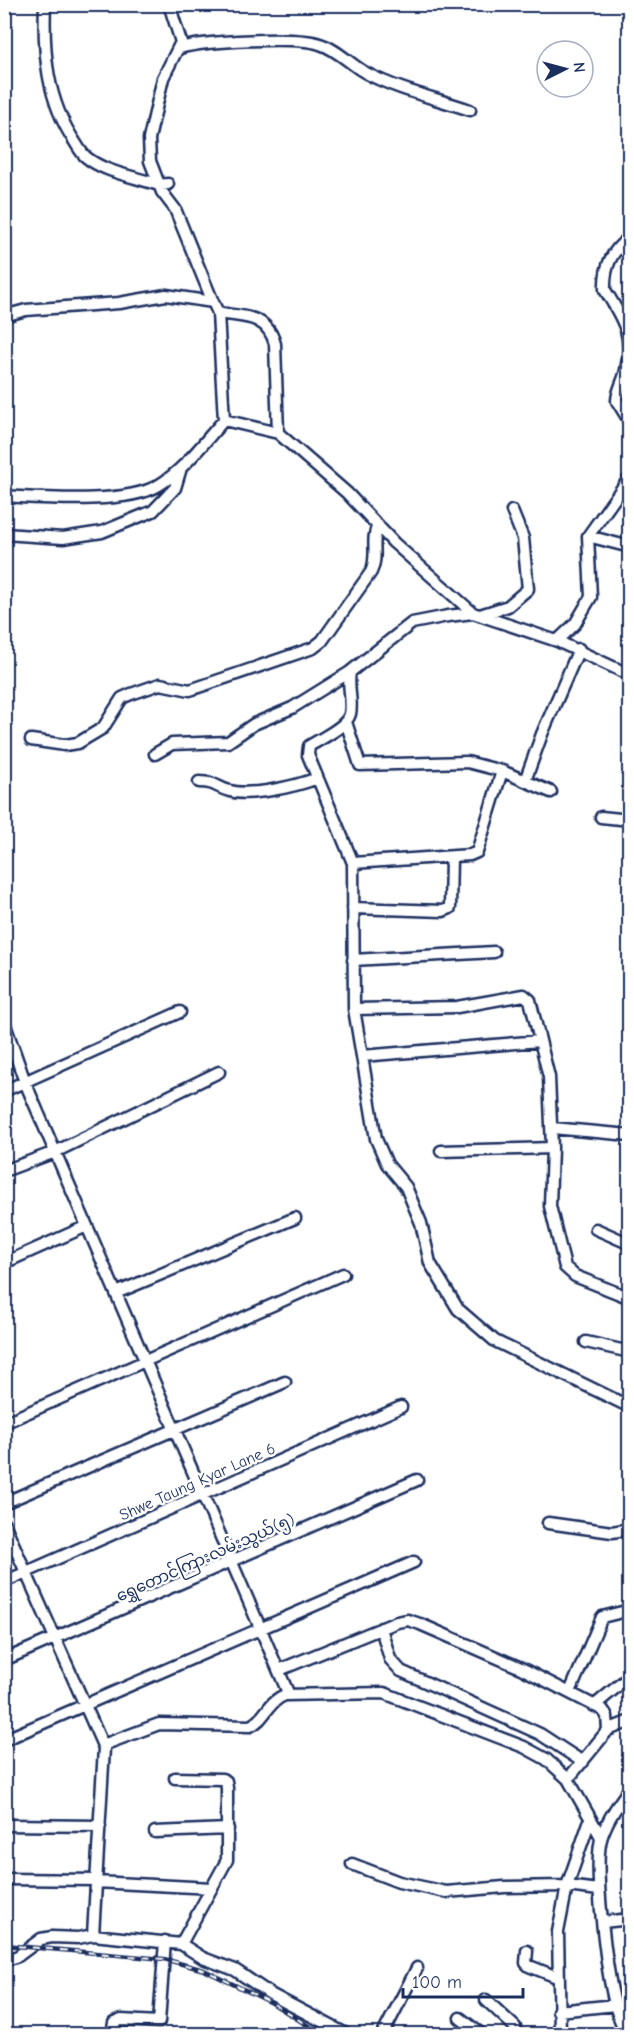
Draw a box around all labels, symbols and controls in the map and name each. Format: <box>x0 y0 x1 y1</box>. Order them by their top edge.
north arrow <box>535 39 595 99</box>
text: N <box>569 61 588 74</box>
street label: Shwe Taung Kyar Lane 6 <box>117 1439 278 1524</box>
street label: ရွှေတောင်ကြားလမ်းသွယ်(၅) <box>112 1508 299 1609</box>
scale bar <box>403 1961 523 1999</box>
text: 100 m <box>412 1972 462 1993</box>

